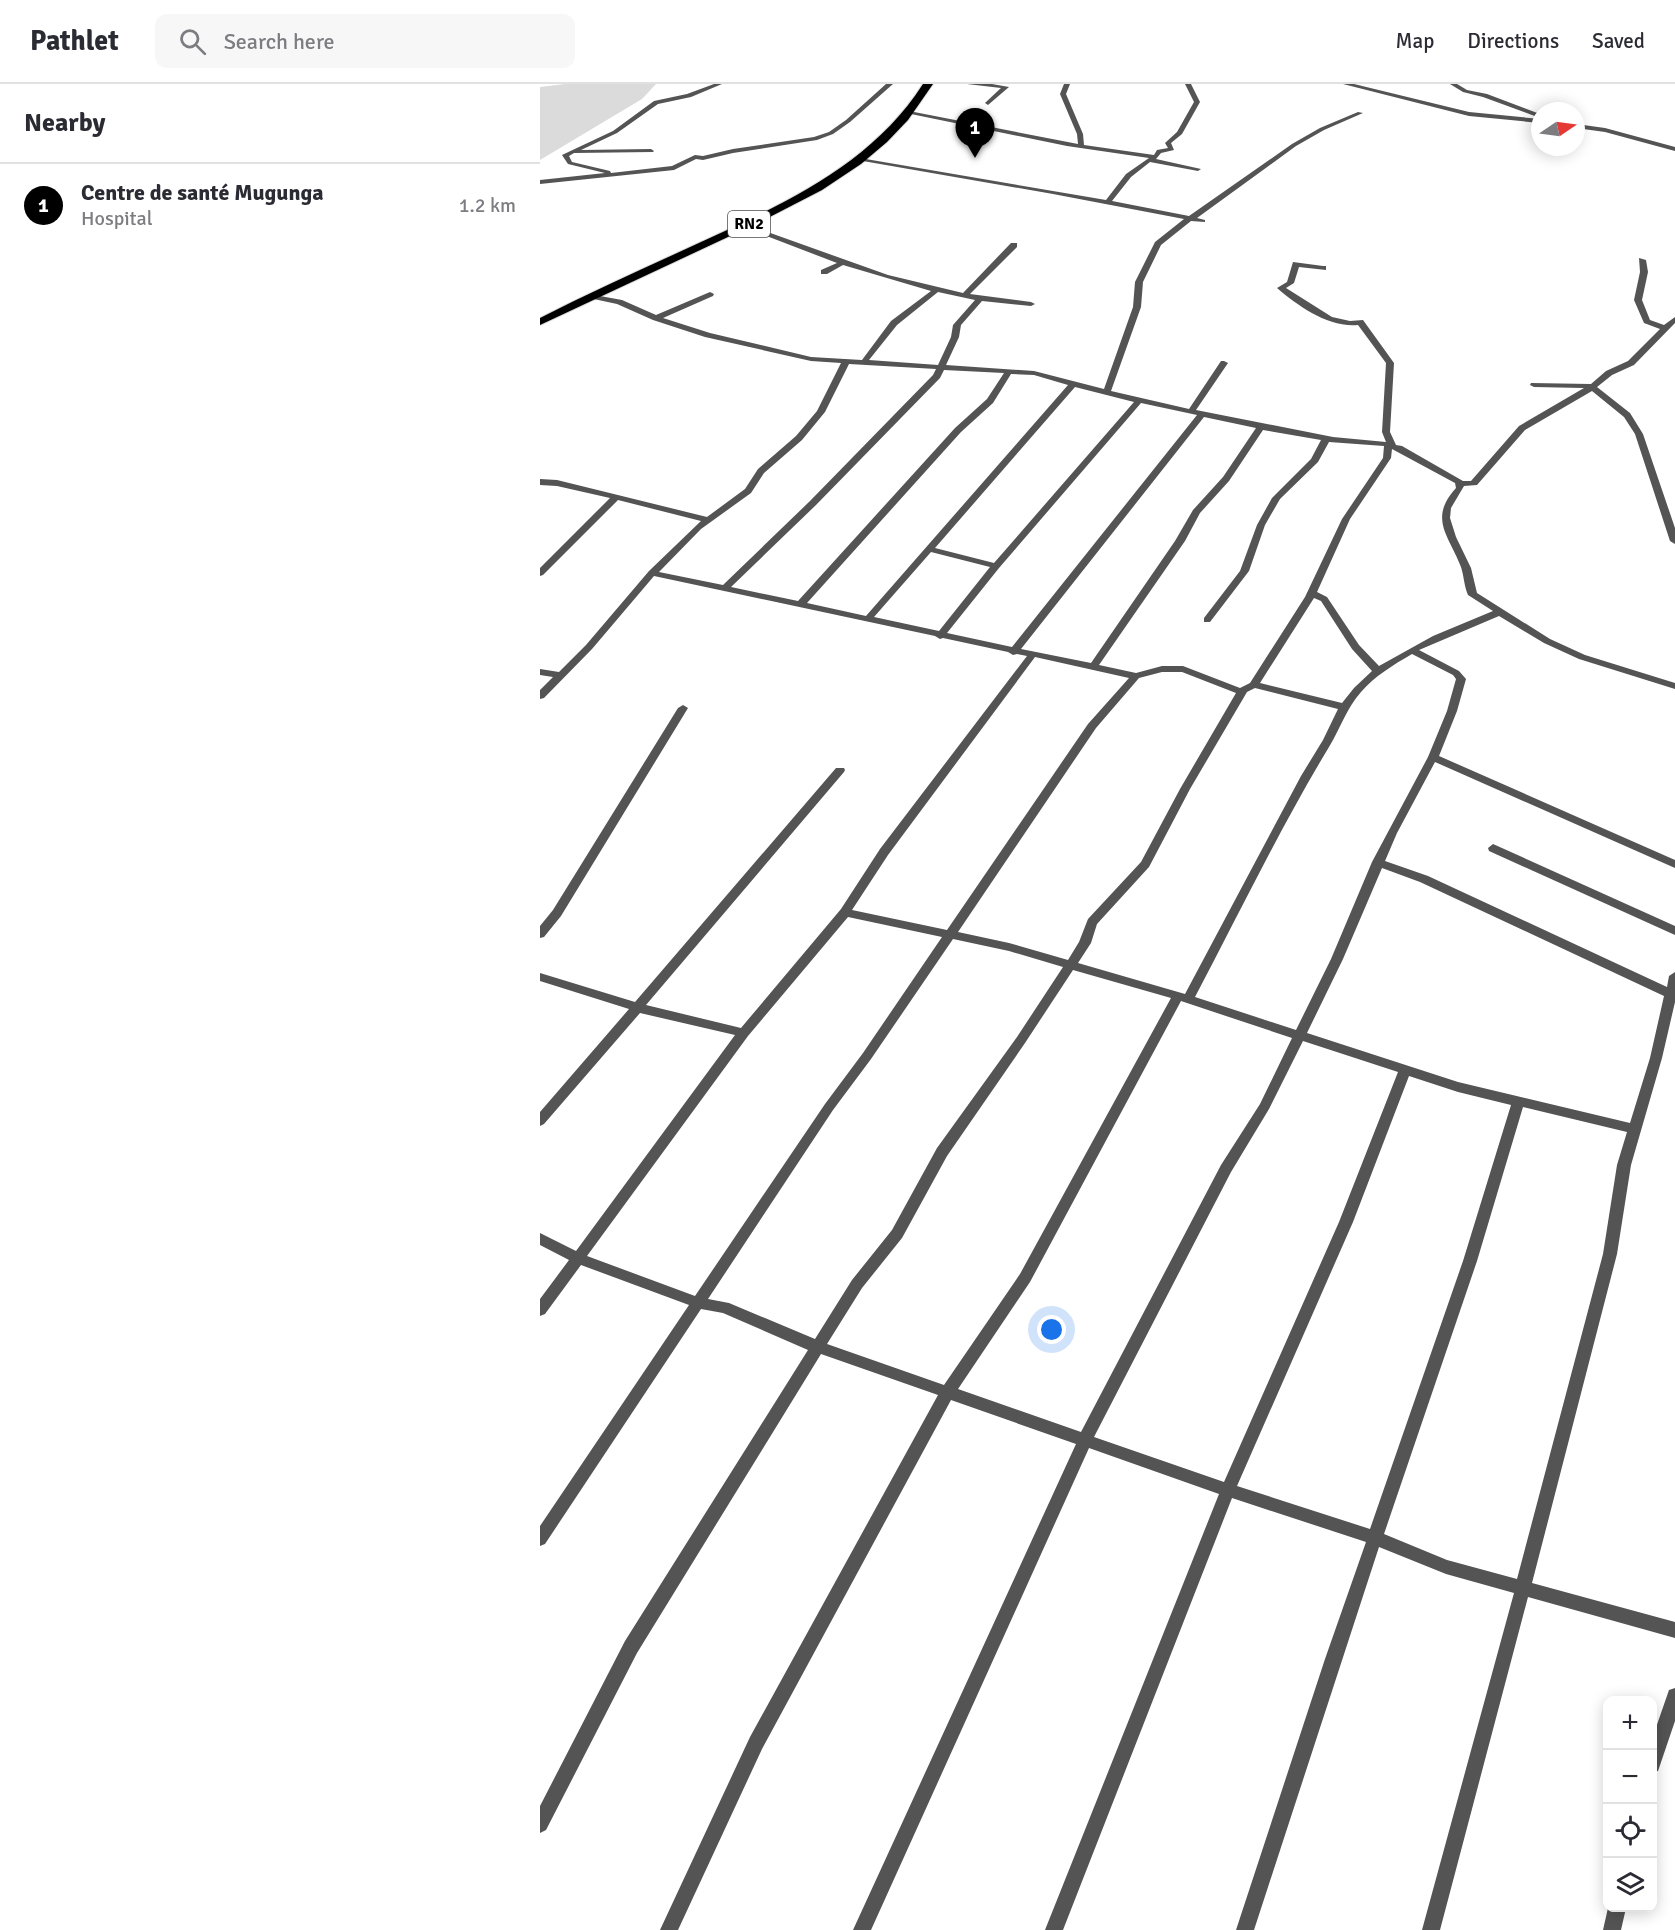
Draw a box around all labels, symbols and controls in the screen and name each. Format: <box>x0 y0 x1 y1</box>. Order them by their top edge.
search box <box>155 14 575 68</box>
text: Pathlet <box>30 24 119 58</box>
icon: search <box>176 25 209 58</box>
text: Search here <box>224 28 335 55</box>
text: Map <box>1396 28 1434 54</box>
text: Directions <box>1467 28 1559 54</box>
text: Saved <box>1592 28 1645 54</box>
north arrow <box>1531 102 1585 156</box>
text: Nearby <box>24 107 105 139</box>
pin: 1 <box>956 109 994 158</box>
text: Centre de santé Mugunga <box>81 179 324 206</box>
text: 1 <box>38 193 49 218</box>
text: 1.2 km <box>459 193 516 218</box>
text: Hospital <box>81 206 153 231</box>
road number: RN2 <box>728 211 770 237</box>
your location <box>1037 1315 1066 1344</box>
map controls <box>1603 1696 1657 1912</box>
button: + <box>1603 1696 1657 1750</box>
button: − <box>1603 1750 1657 1804</box>
button: locate <box>1603 1804 1657 1858</box>
button: layers <box>1603 1858 1657 1912</box>

